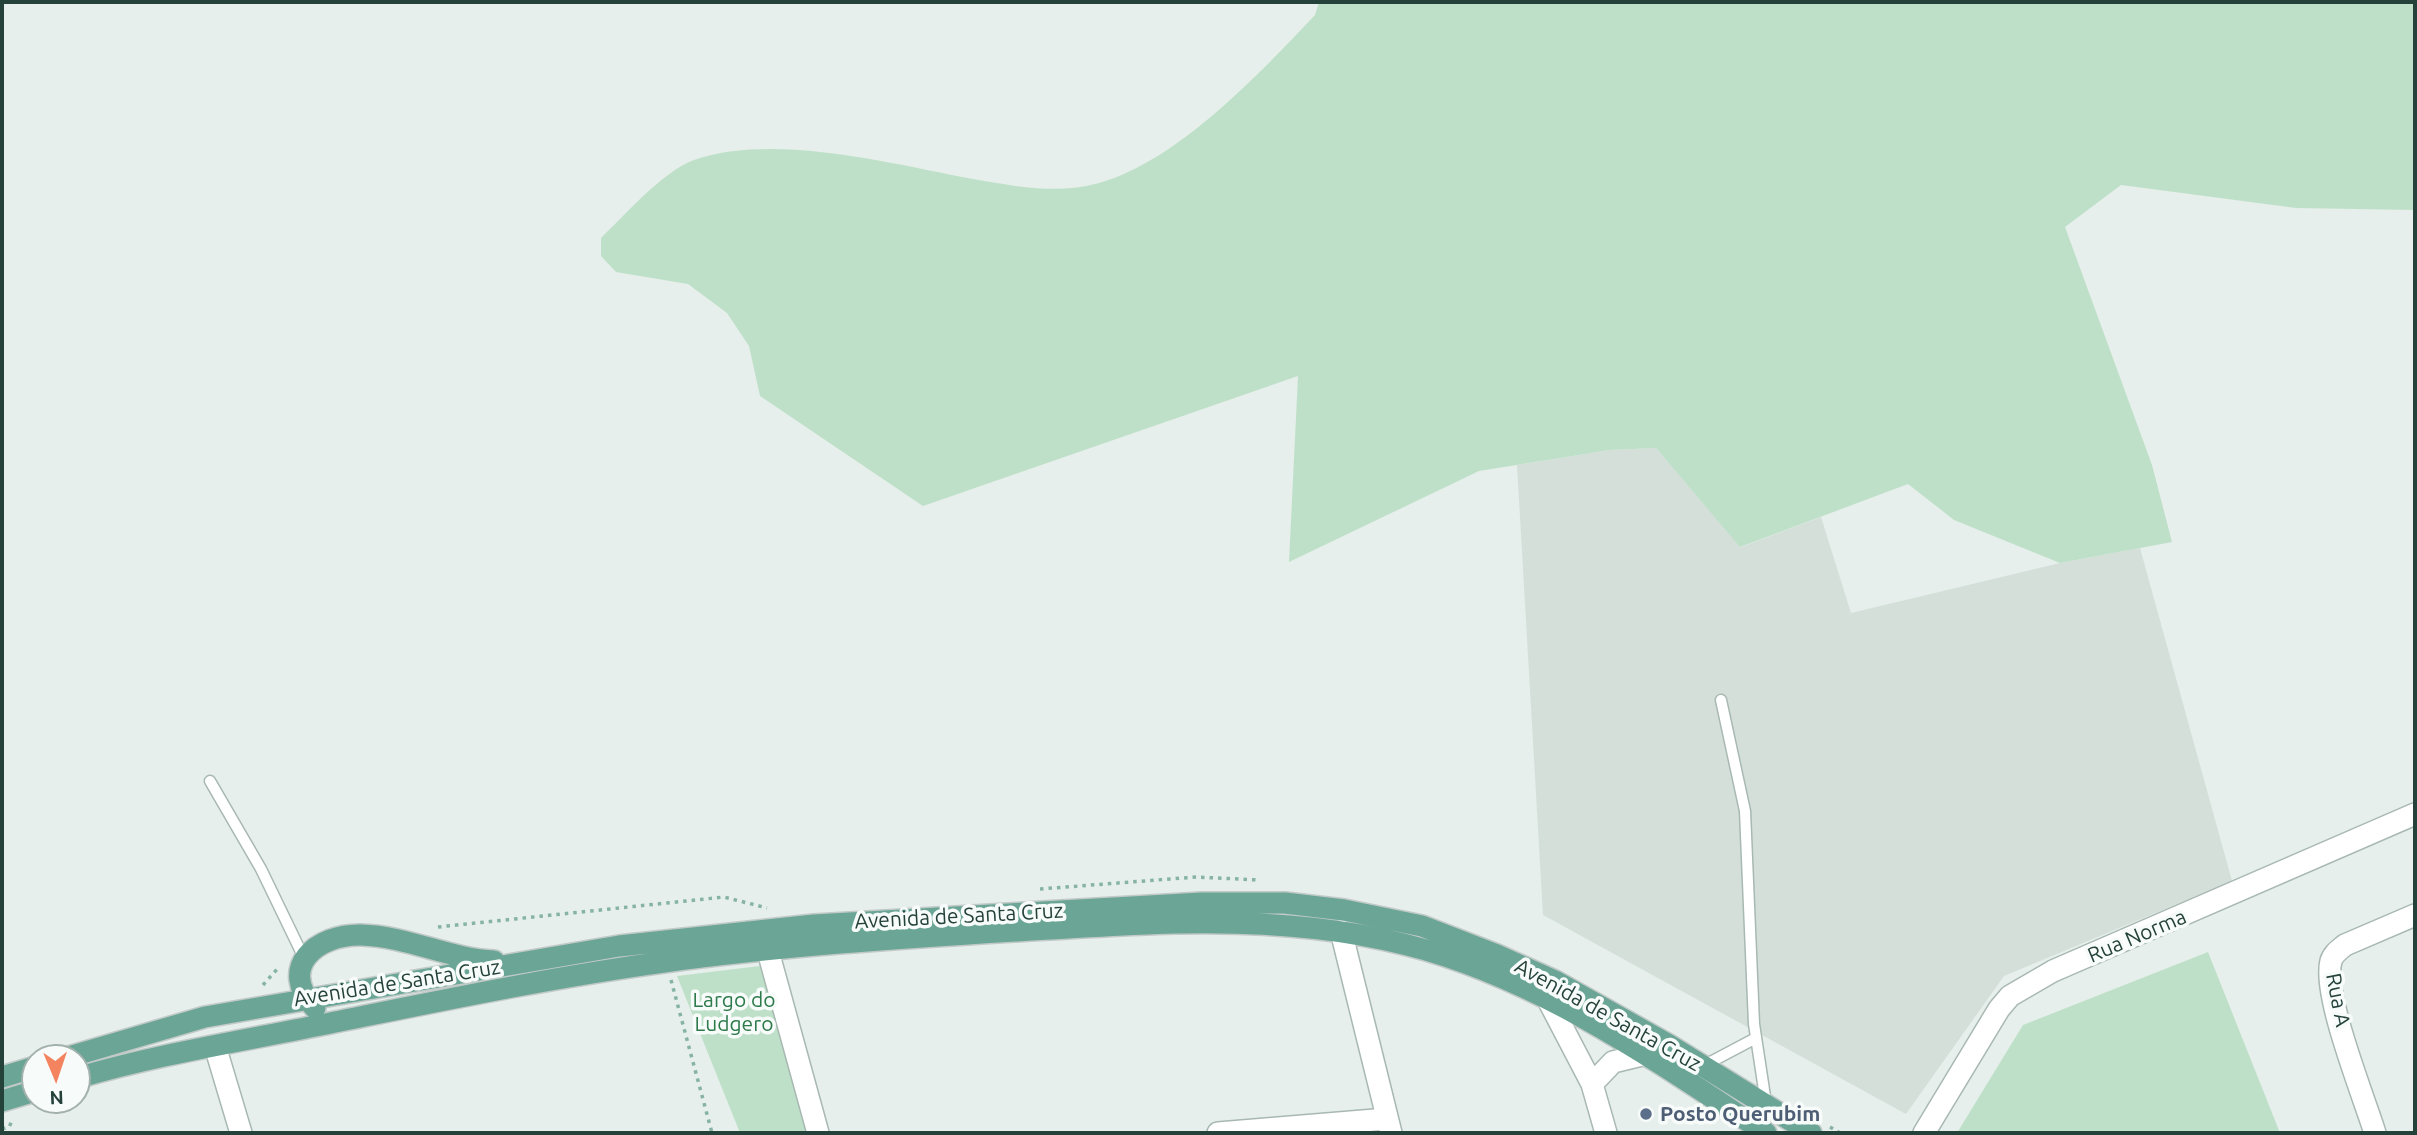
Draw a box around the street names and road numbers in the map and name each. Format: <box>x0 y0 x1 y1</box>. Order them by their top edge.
street label: Avenida de Santa Cruz <box>854 898 1064 934</box>
street label: Rua Norma <box>2084 904 2190 968</box>
street label: Avenida de Santa Cruz <box>1511 953 1705 1077</box>
street label: Avenida de Santa Cruz <box>292 954 502 1012</box>
street label: Rua A <box>2320 971 2356 1029</box>

